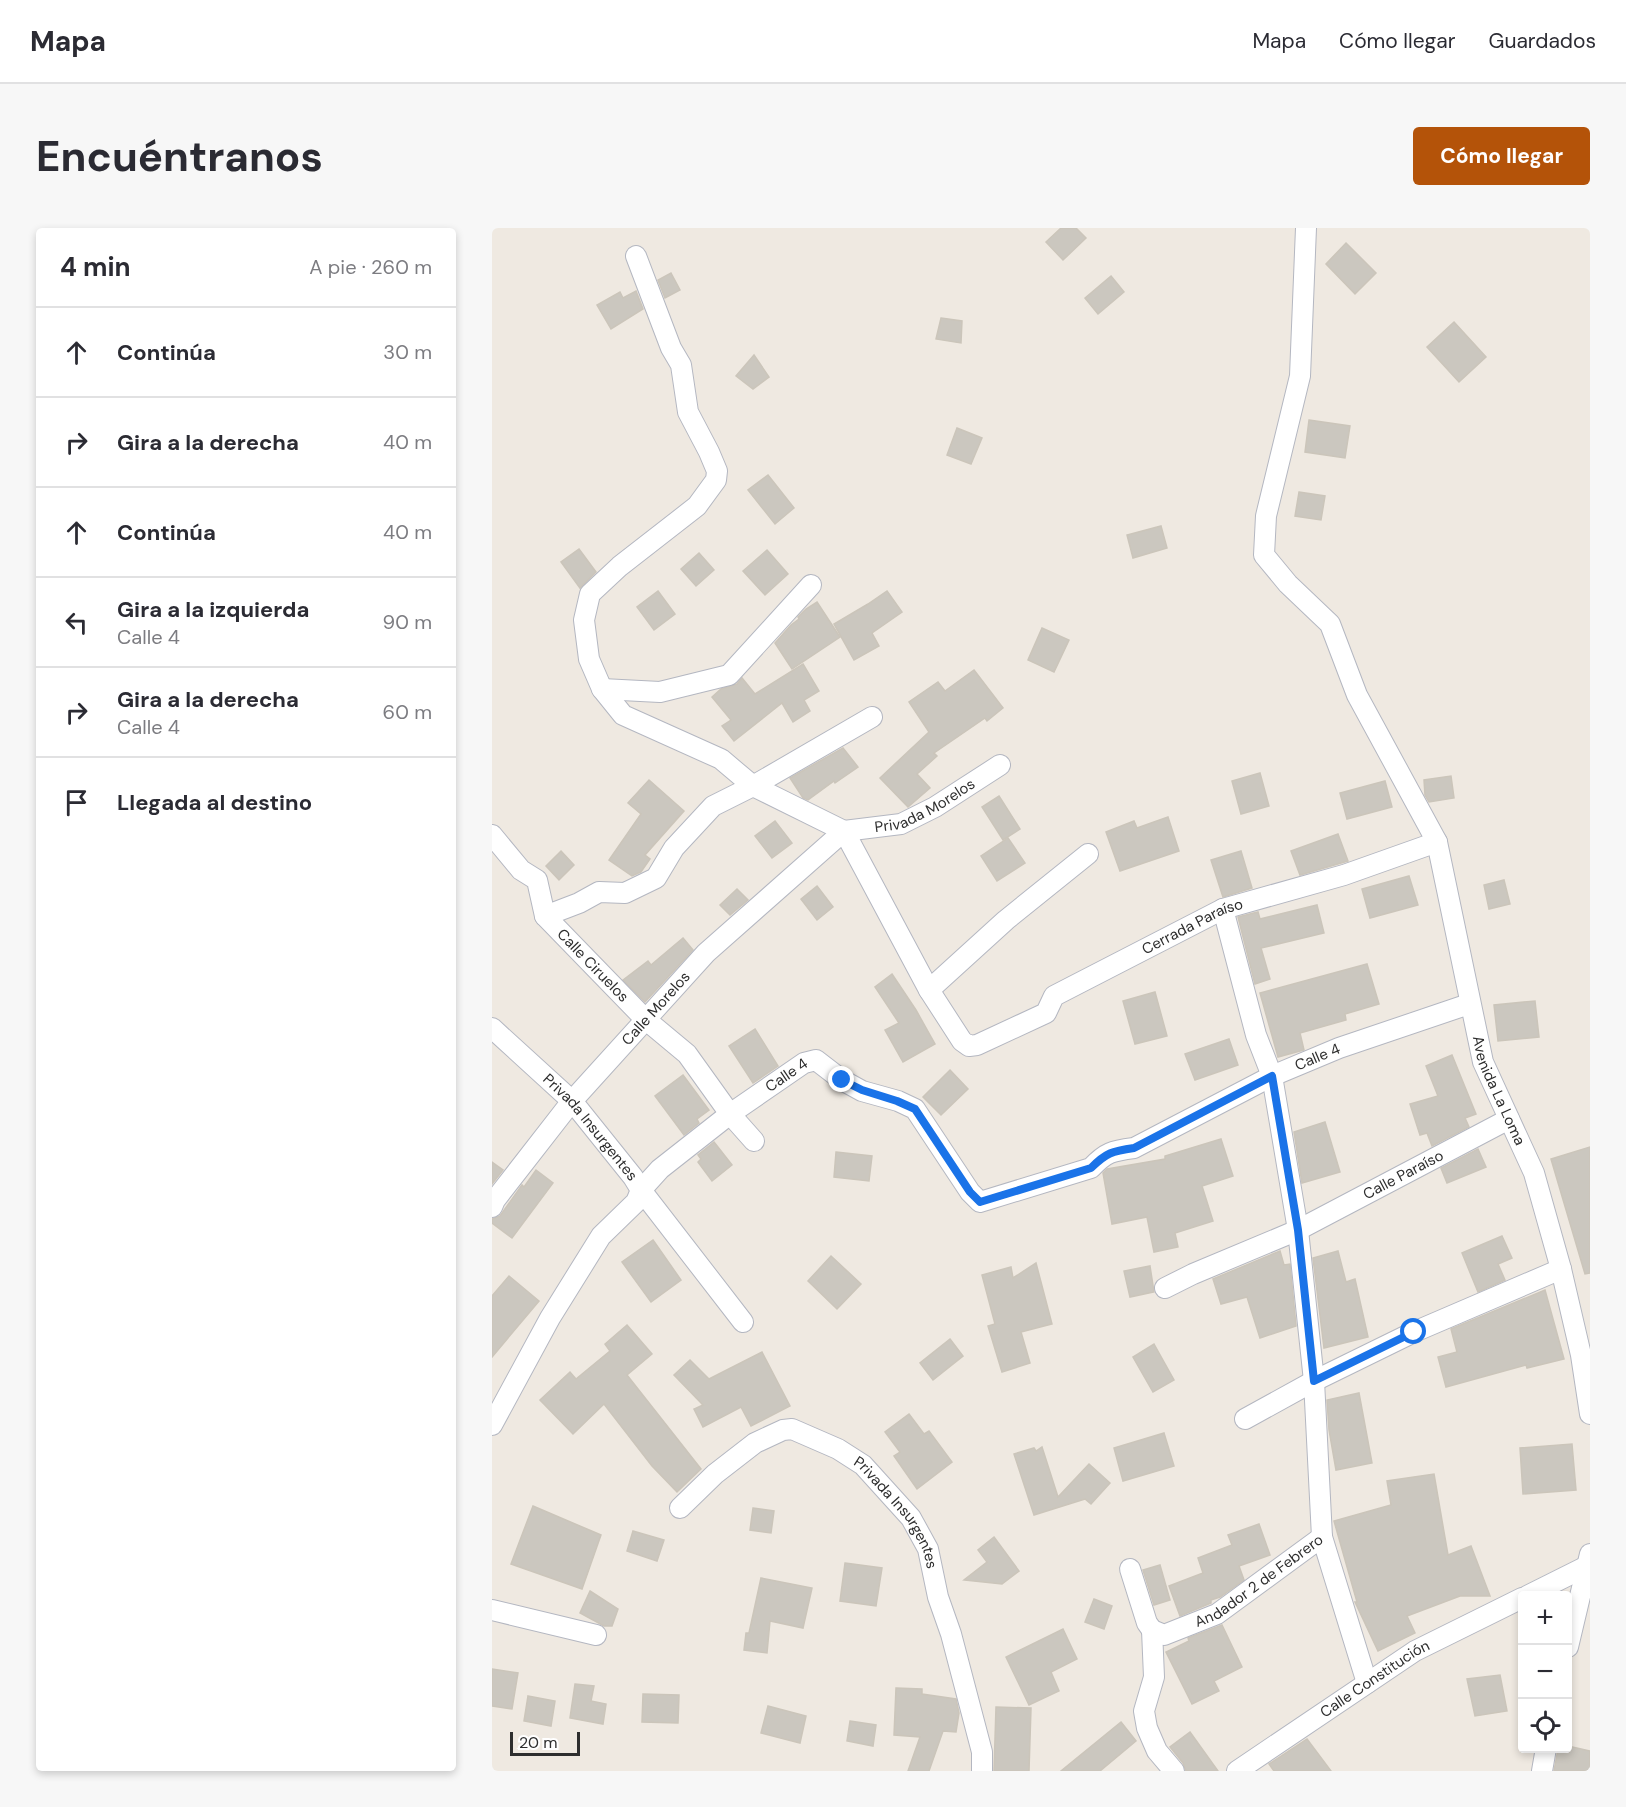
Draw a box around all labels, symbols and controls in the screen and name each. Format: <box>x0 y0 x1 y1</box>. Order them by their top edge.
text: Mapa <box>30 23 106 60</box>
text: Mapa <box>1252 27 1306 55</box>
text: Cómo llegar <box>1339 27 1456 55</box>
text: Guardados <box>1489 27 1596 55</box>
button: Cómo llegar <box>1413 127 1590 185</box>
text: Encuéntranos <box>36 129 323 184</box>
text: 4 min <box>60 250 131 284</box>
text: A pie · 260 m <box>309 254 432 280</box>
icon: ahead <box>60 336 93 369</box>
text: Continúa <box>117 338 216 367</box>
text: 30 m <box>383 339 432 365</box>
icon: right <box>60 426 93 459</box>
text: Gira a la derecha <box>117 428 299 457</box>
text: 40 m <box>383 429 432 455</box>
icon: ahead <box>60 516 93 549</box>
text: Continúa <box>117 518 216 547</box>
text: 40 m <box>383 519 432 545</box>
text: Gira a la izquierda <box>117 595 309 624</box>
icon: left <box>60 606 93 639</box>
text: 90 m <box>383 609 432 635</box>
text: Calle 4 <box>117 624 180 650</box>
text: Gira a la derecha <box>117 685 299 714</box>
icon: right <box>60 696 93 729</box>
text: 60 m <box>383 699 432 725</box>
text: Calle 4 <box>117 714 180 740</box>
street label: Privada Morelos <box>874 774 979 837</box>
icon: arrive <box>60 786 93 819</box>
text: Llegada al destino <box>117 788 312 817</box>
street label: Cerrada Paraíso <box>1138 894 1245 959</box>
street label: Calle Ciruelos <box>553 924 633 1006</box>
street label: Calle Morelos <box>617 967 695 1050</box>
street label: Avenida La Loma <box>1468 1034 1530 1149</box>
street label: Calle 4 <box>1292 1039 1343 1075</box>
street label: Calle 4 <box>761 1053 812 1097</box>
route end <box>828 1066 854 1092</box>
street label: Privada Insurgentes <box>539 1069 642 1185</box>
street label: Calle Paraíso <box>1359 1145 1447 1204</box>
route start <box>1400 1318 1426 1344</box>
street label: Privada Insurgentes <box>850 1452 942 1570</box>
street label: Andador 2 de Febrero <box>1192 1530 1327 1632</box>
map controls <box>1518 1591 1572 1753</box>
button: + <box>1518 1591 1572 1645</box>
street label: Calle Constitución <box>1316 1635 1433 1722</box>
button: − <box>1518 1645 1572 1699</box>
button: locate <box>1518 1699 1572 1753</box>
scale bar <box>510 1729 580 1756</box>
text: 20 m <box>519 1732 558 1753</box>

